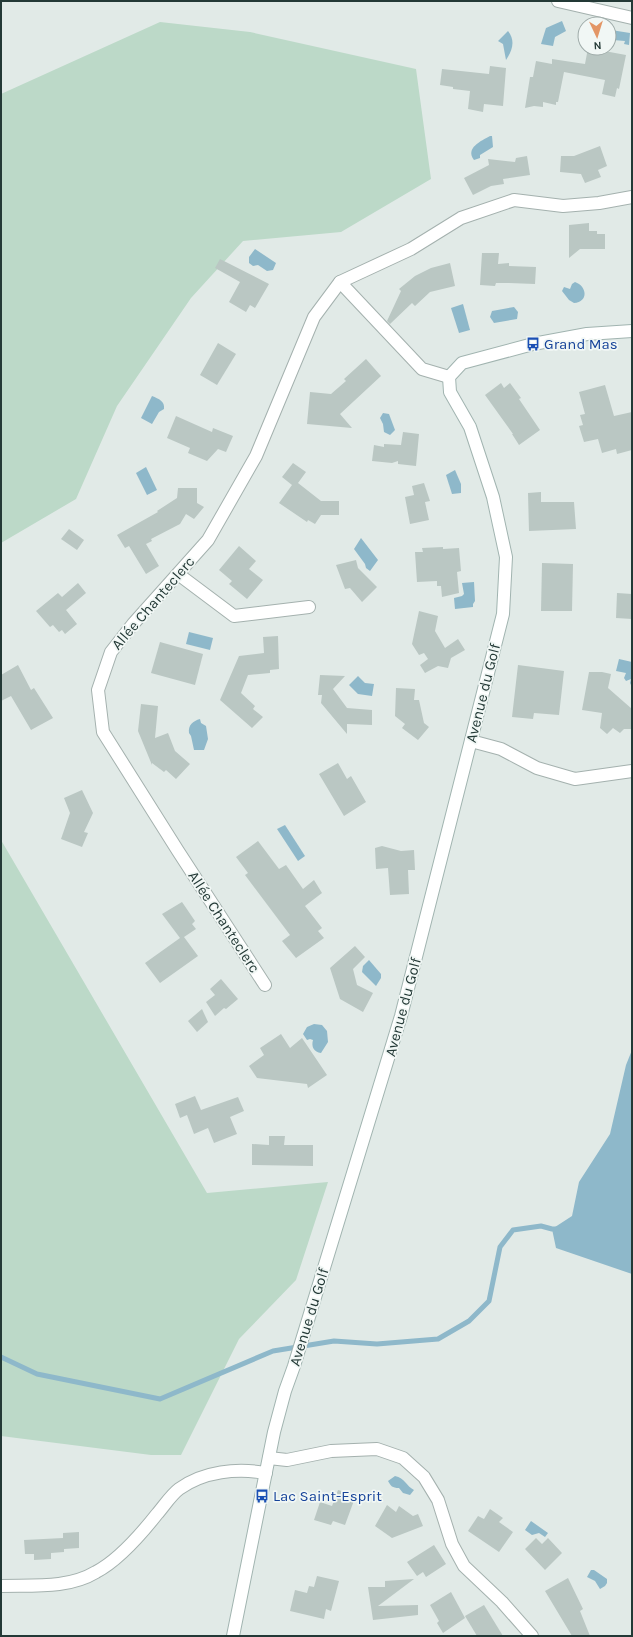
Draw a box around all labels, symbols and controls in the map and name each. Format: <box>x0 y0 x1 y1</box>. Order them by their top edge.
north arrow <box>577 16 617 56</box>
text: N <box>593 39 602 52</box>
place label: Grand Mas <box>544 335 618 353</box>
bus stop icon: Grand Mas <box>525 336 541 352</box>
street label: Allée Chanteclerc <box>108 553 198 653</box>
street label: Avenue du Golf <box>462 641 504 744</box>
street label: Allée Chanteclerc <box>184 868 264 976</box>
street label: Avenue du Golf <box>381 955 425 1058</box>
street label: Avenue du Golf <box>286 1265 333 1368</box>
place label: Lac Saint-Esprit <box>273 1487 382 1505</box>
bus stop icon: Lac Saint-Esprit <box>254 1488 270 1504</box>

